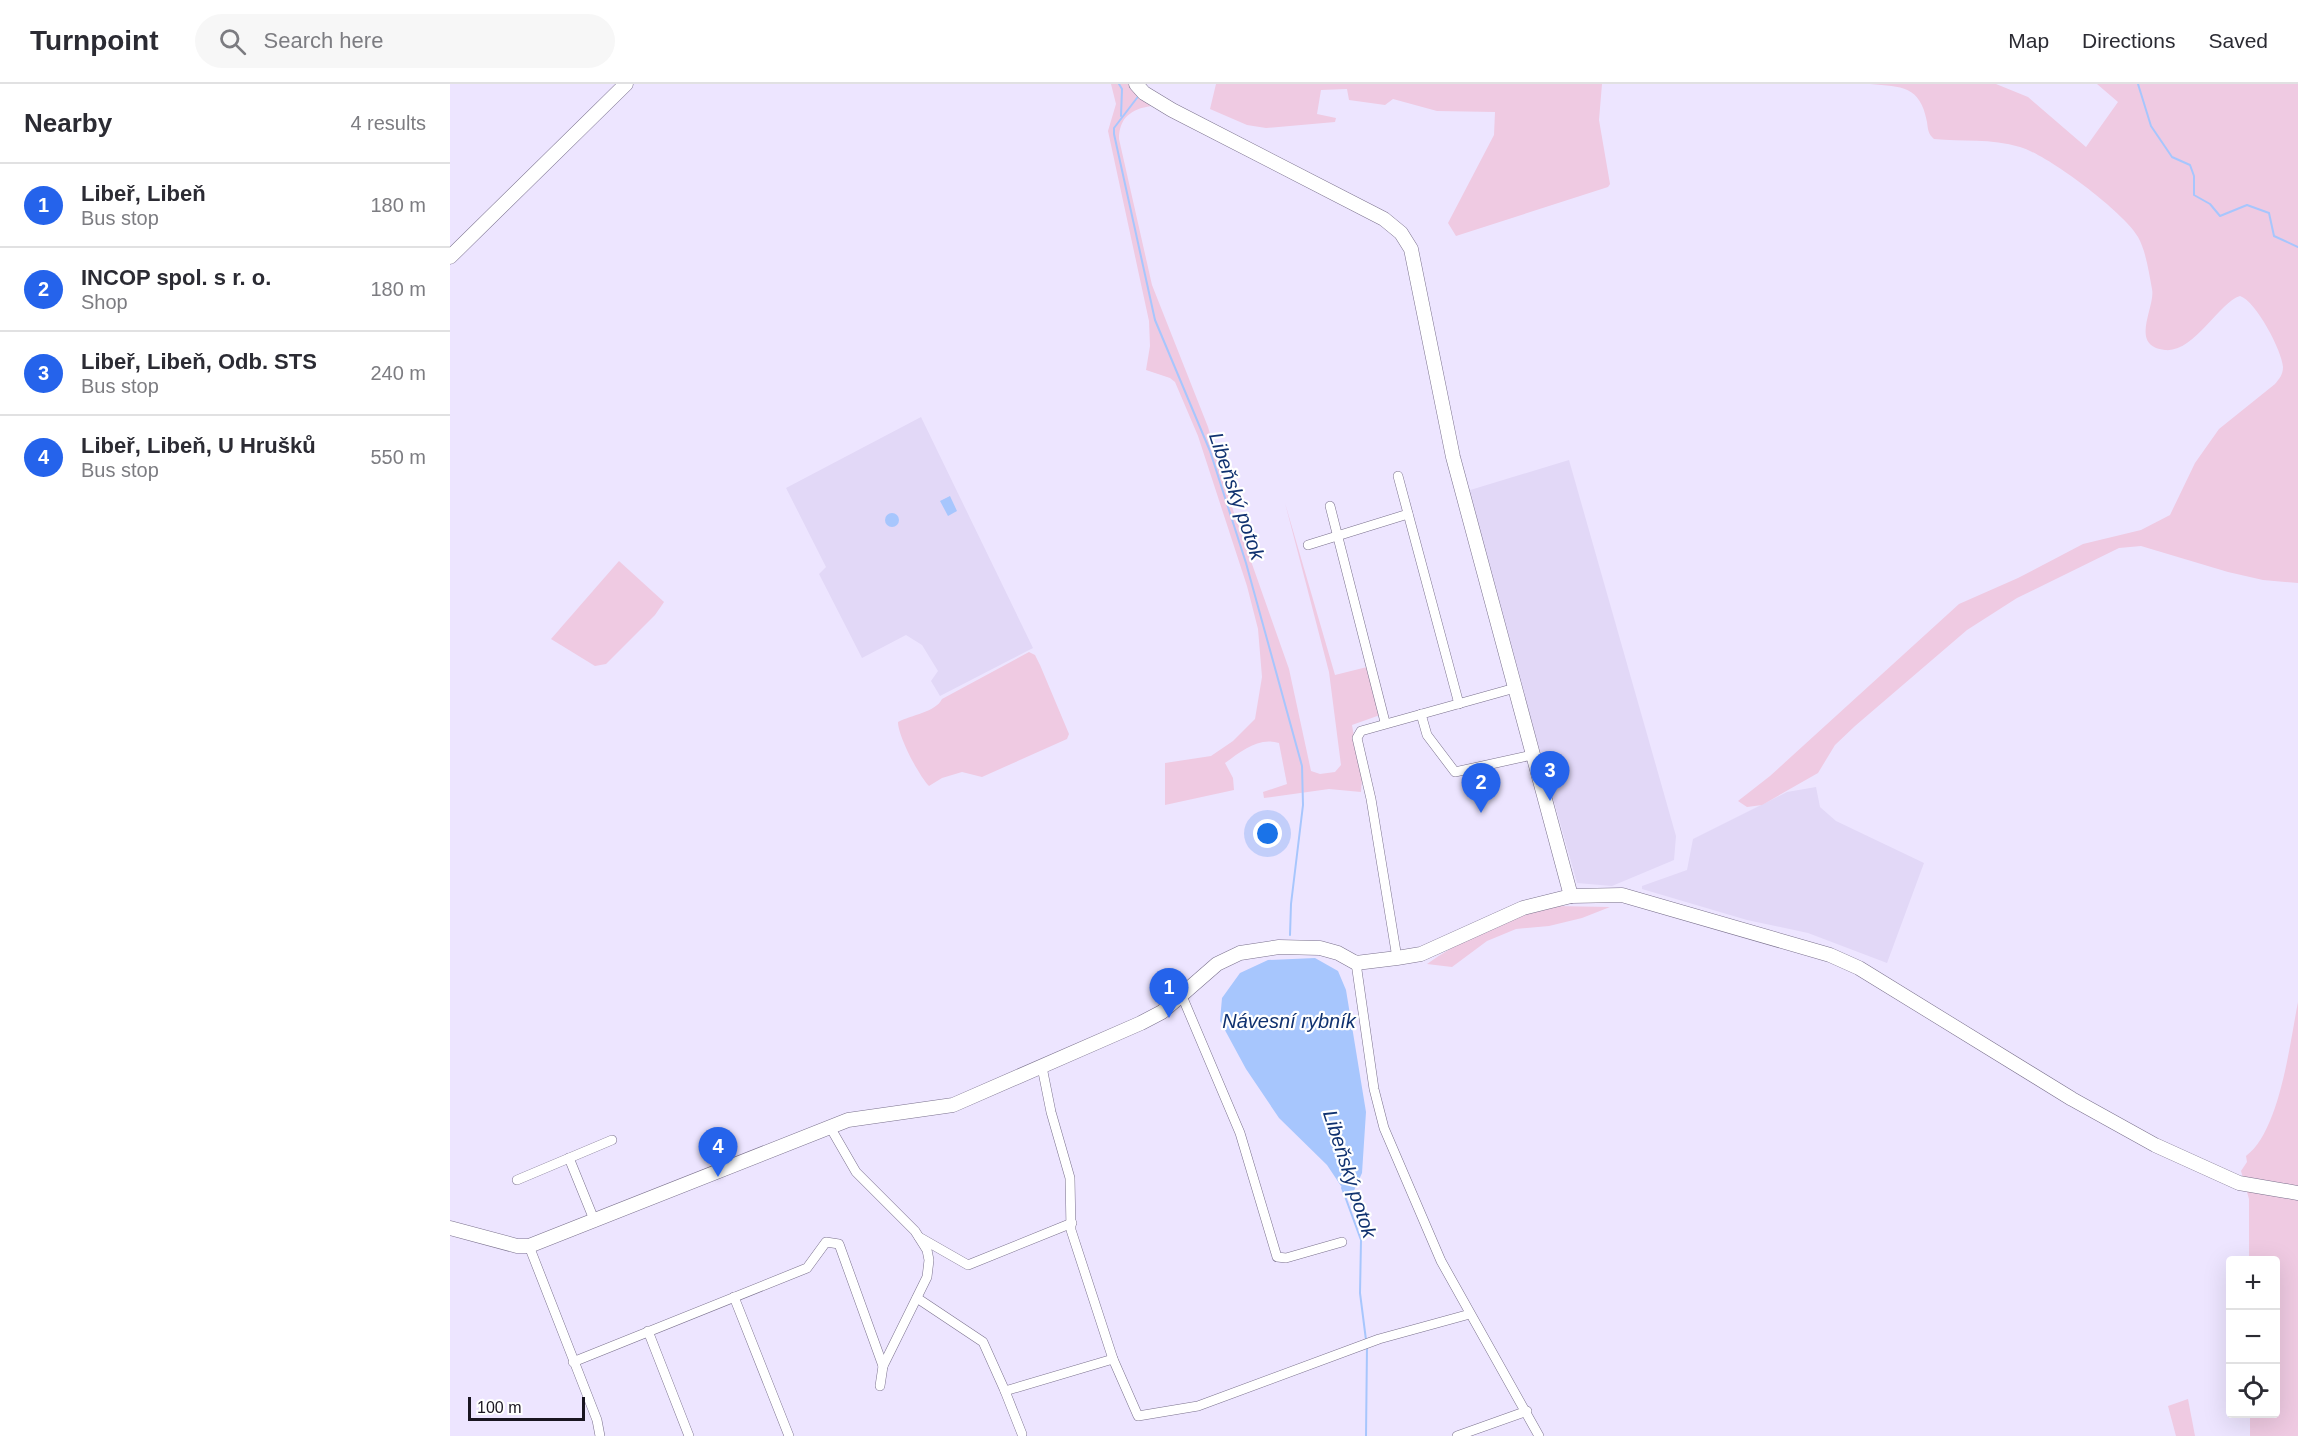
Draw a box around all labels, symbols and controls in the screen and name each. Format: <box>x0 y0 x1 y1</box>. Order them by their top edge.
search box <box>195 14 615 68</box>
text: Turnpoint <box>30 25 159 56</box>
icon: search <box>216 25 249 58</box>
text: Search here <box>264 28 383 53</box>
text: Map <box>2008 29 2049 52</box>
text: Directions <box>2082 29 2175 52</box>
text: Saved <box>2208 29 2268 52</box>
text: Nearby <box>24 108 112 138</box>
text: 4 results <box>350 112 426 134</box>
text: Libeř, Libeň <box>81 181 206 206</box>
text: 1 <box>38 194 49 216</box>
text: 180 m <box>370 194 426 216</box>
text: Bus stop <box>81 207 159 229</box>
text: INCOP spol. s r. o. <box>81 265 271 290</box>
text: 2 <box>38 278 49 300</box>
text: 180 m <box>370 278 426 300</box>
text: Shop <box>81 291 128 313</box>
text: Libeř, Libeň, Odb. STS <box>81 349 317 374</box>
text: 3 <box>38 362 49 384</box>
text: 240 m <box>370 362 426 384</box>
text: Bus stop <box>81 375 159 397</box>
water label: Libeňský potok <box>1205 429 1269 564</box>
text: Libeř, Libeň, U Hrušků <box>81 433 316 458</box>
text: 4 <box>38 446 49 468</box>
text: 550 m <box>370 446 426 468</box>
text: Bus stop <box>81 459 159 481</box>
pin: 3 <box>1530 752 1570 801</box>
pin: 2 <box>1462 764 1500 813</box>
your location <box>1253 819 1282 848</box>
pin: 1 <box>1150 968 1188 1018</box>
water label: Návesní rybník <box>1222 1010 1357 1032</box>
water label: Libeňský potok <box>1319 1107 1381 1242</box>
pin: 4 <box>698 1128 738 1177</box>
map controls <box>2226 1256 2280 1418</box>
button: + <box>2226 1256 2280 1310</box>
button: − <box>2226 1310 2280 1364</box>
button: locate <box>2226 1364 2280 1418</box>
scale bar <box>468 1394 585 1422</box>
text: 100 m <box>477 1399 521 1416</box>

